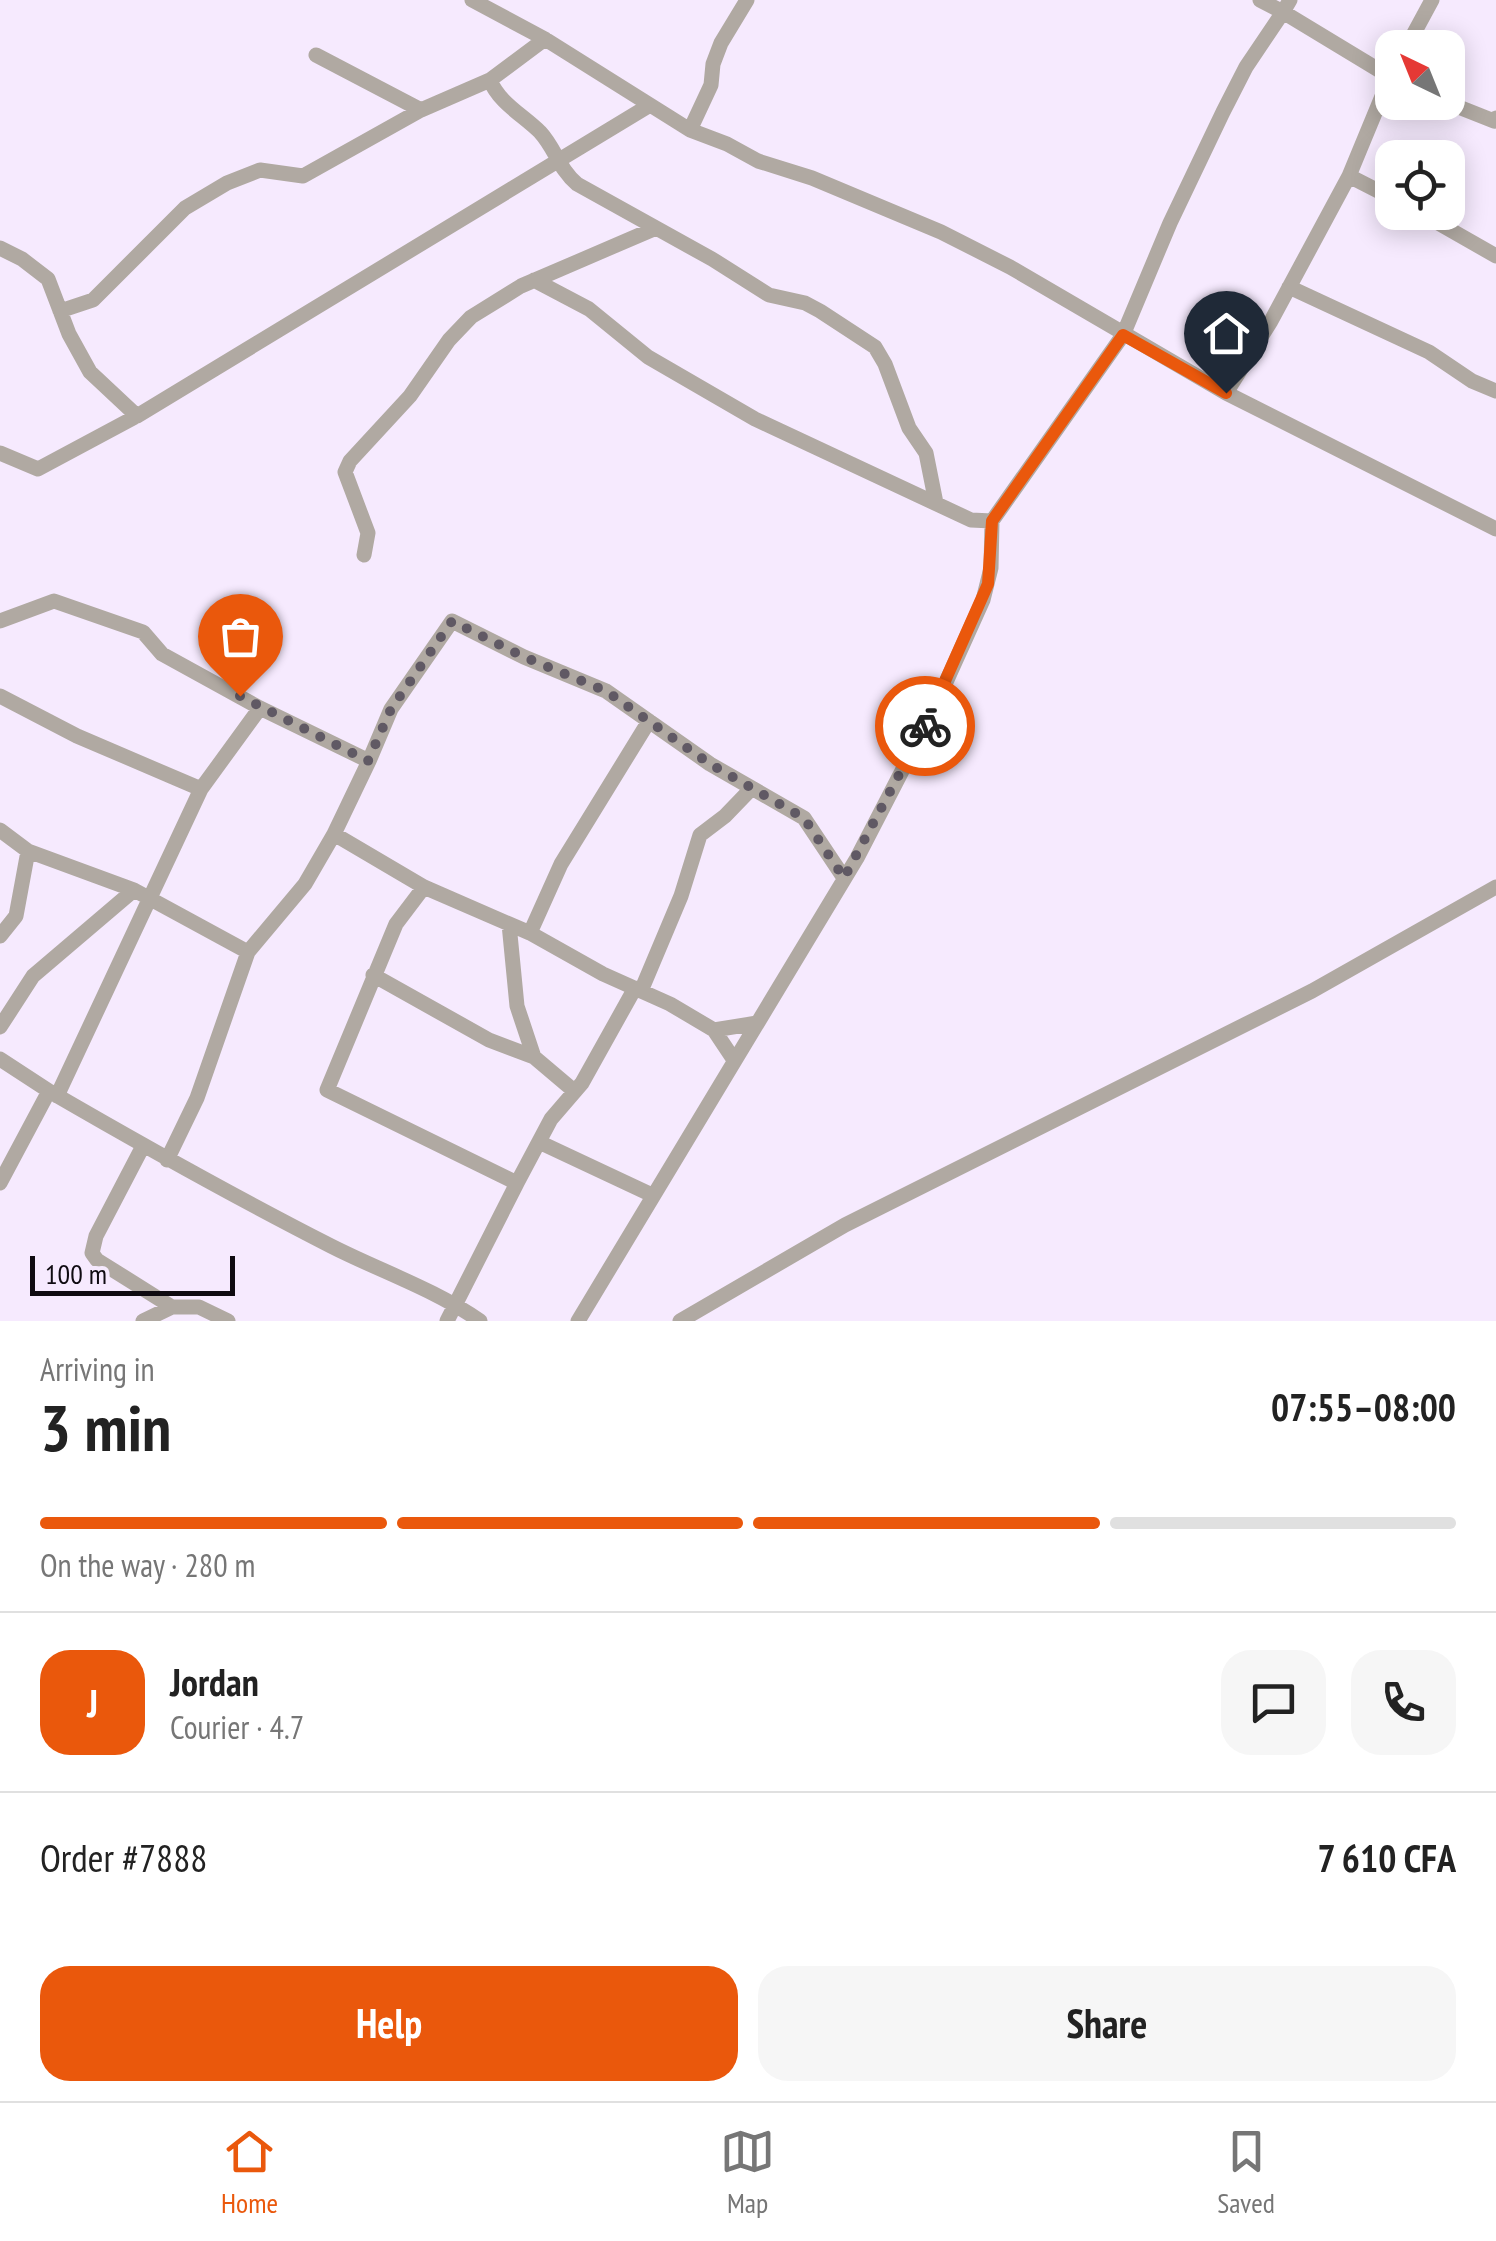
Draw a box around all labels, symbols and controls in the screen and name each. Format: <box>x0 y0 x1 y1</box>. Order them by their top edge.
north arrow <box>1375 30 1465 120</box>
map controls <box>1375 30 1465 230</box>
button: locate <box>1375 140 1465 230</box>
pin <box>1184 291 1269 394</box>
icon: home <box>1199 306 1254 361</box>
pin <box>198 594 283 697</box>
icon: bag <box>213 609 268 664</box>
courier <box>875 676 975 776</box>
icon: bike <box>898 699 953 754</box>
scale bar <box>30 1251 235 1296</box>
text: 100 m <box>45 1255 107 1292</box>
text: Arriving in <box>40 1348 155 1390</box>
text: 07:55–08:00 <box>1271 1382 1456 1431</box>
text: 3 min <box>40 1385 171 1469</box>
text: On the way · 280 m <box>40 1544 255 1586</box>
button: chat <box>1221 1650 1326 1755</box>
button: phone <box>1351 1650 1456 1755</box>
text: Jordan <box>170 1657 259 1706</box>
text: J <box>87 1678 98 1727</box>
text: Courier · 4.7 <box>170 1706 304 1748</box>
text: Order #7888 <box>40 1833 207 1882</box>
text: 7 610 CFA <box>1318 1833 1456 1882</box>
button: Help <box>40 1966 738 2081</box>
button: Share <box>758 1966 1456 2081</box>
tab: Home <box>221 2124 278 2221</box>
tab: Map <box>720 2124 775 2221</box>
tab: Saved <box>1217 2124 1275 2221</box>

